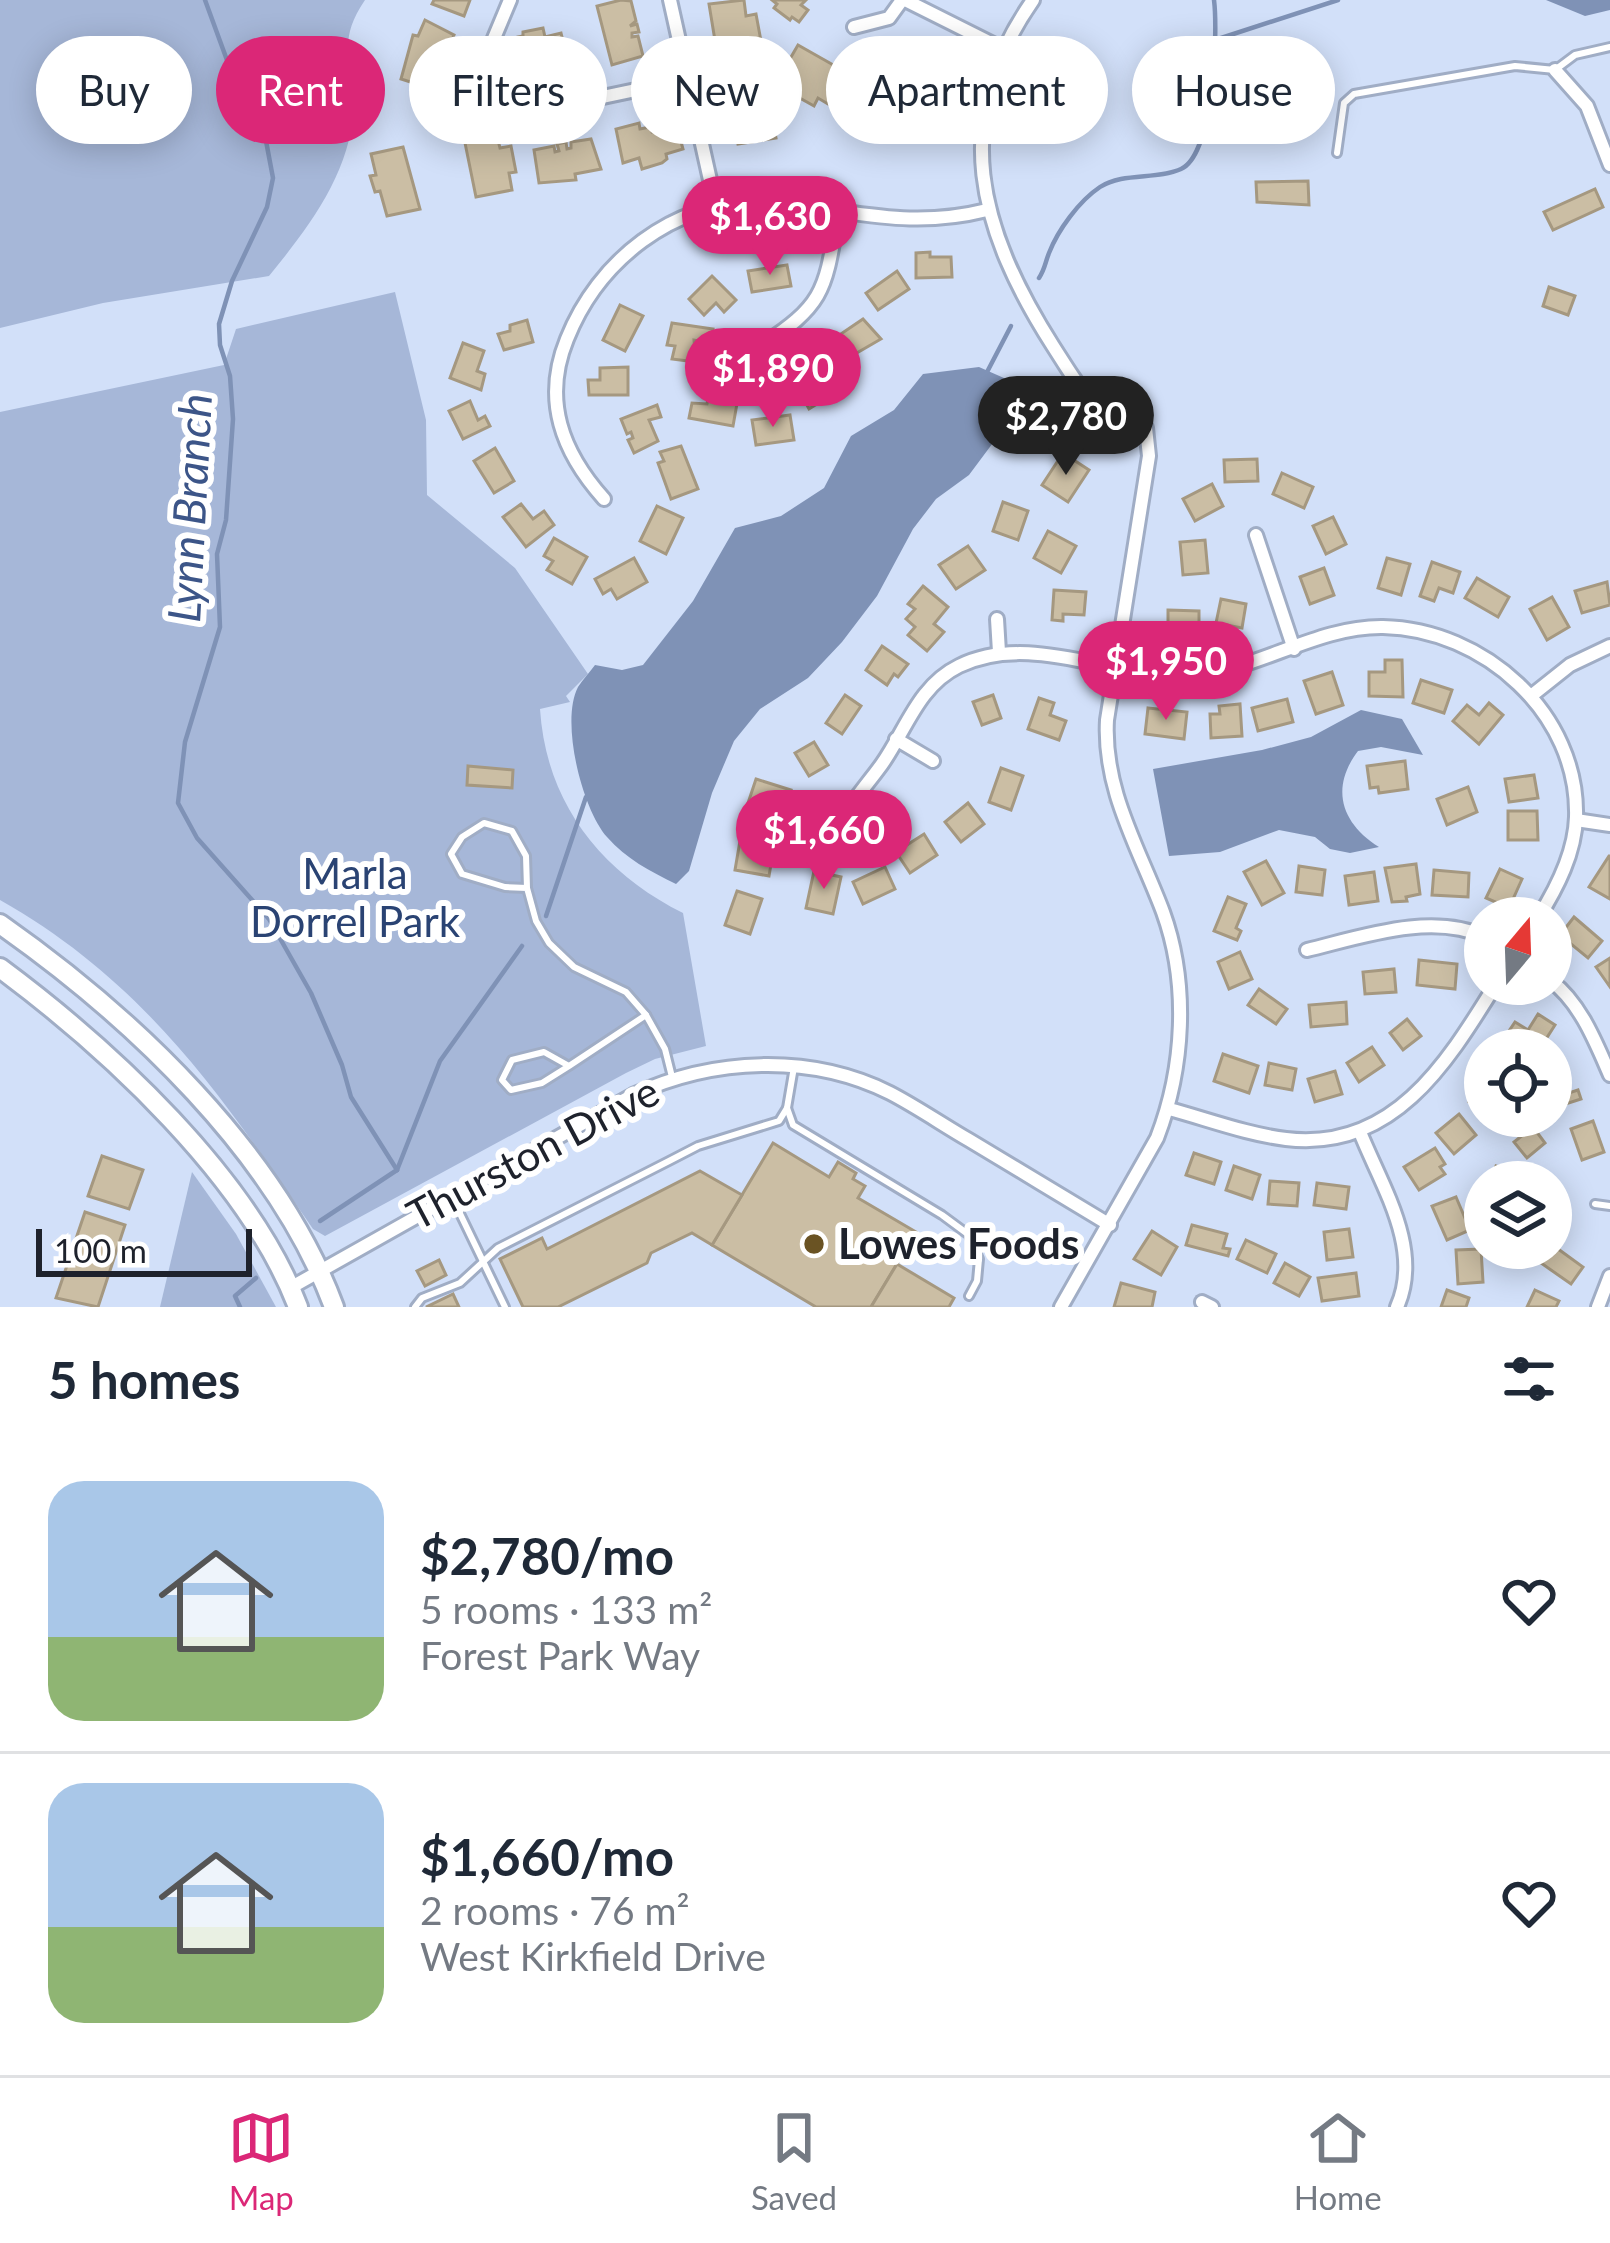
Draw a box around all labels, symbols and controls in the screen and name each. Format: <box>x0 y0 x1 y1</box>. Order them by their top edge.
chip: Buy <box>36 36 192 144</box>
chip: Rent <box>216 36 385 144</box>
chip: Filters <box>409 36 607 144</box>
chip: New <box>631 36 802 144</box>
chip: Apartment <box>826 36 1108 144</box>
chip: House <box>1132 36 1335 144</box>
pin: $1,630 <box>672 176 868 278</box>
text: $1,630 <box>709 192 831 238</box>
pin: $1,890 <box>675 328 871 430</box>
text: $1,890 <box>712 344 834 390</box>
pin: $2,780 <box>968 376 1164 478</box>
water label: Lynn Branch <box>156 392 222 624</box>
text: $2,780 <box>1005 392 1127 438</box>
pin: $1,950 <box>1068 621 1264 723</box>
text: $1,950 <box>1105 637 1227 683</box>
pin: $1,660 <box>726 790 922 892</box>
text: $1,660 <box>763 806 885 852</box>
park label: Marla Dorrel Park <box>250 848 461 946</box>
north arrow <box>1464 897 1572 1005</box>
map controls <box>1464 897 1572 1269</box>
button: locate <box>1464 1029 1572 1137</box>
street label: Thurston Drive <box>398 1065 667 1239</box>
button: layers <box>1464 1161 1572 1269</box>
place label: Lowes Foods <box>838 1218 1079 1268</box>
scale bar <box>36 1223 252 1276</box>
text: 100 m <box>54 1230 147 1270</box>
marker: Lowes Foods <box>801 1231 827 1257</box>
icon: filters <box>1496 1346 1562 1412</box>
text: 5 homes <box>48 1349 240 1410</box>
text: $2,780/mo <box>420 1525 674 1586</box>
icon: home <box>144 1529 288 1673</box>
icon: heart <box>1496 1568 1562 1634</box>
text: 5 rooms · 133 m² <box>420 1586 712 1632</box>
text: Forest Park Way <box>420 1632 700 1678</box>
text: $1,660/mo <box>420 1826 674 1887</box>
icon: home <box>144 1831 288 1975</box>
icon: heart <box>1496 1870 1562 1936</box>
text: 2 rooms · 76 m² <box>420 1887 690 1933</box>
text: West Kirkfield Drive <box>420 1933 766 1979</box>
tab: Map <box>228 2105 294 2217</box>
tab: Saved <box>751 2105 837 2217</box>
tab: Home <box>1294 2105 1382 2217</box>

